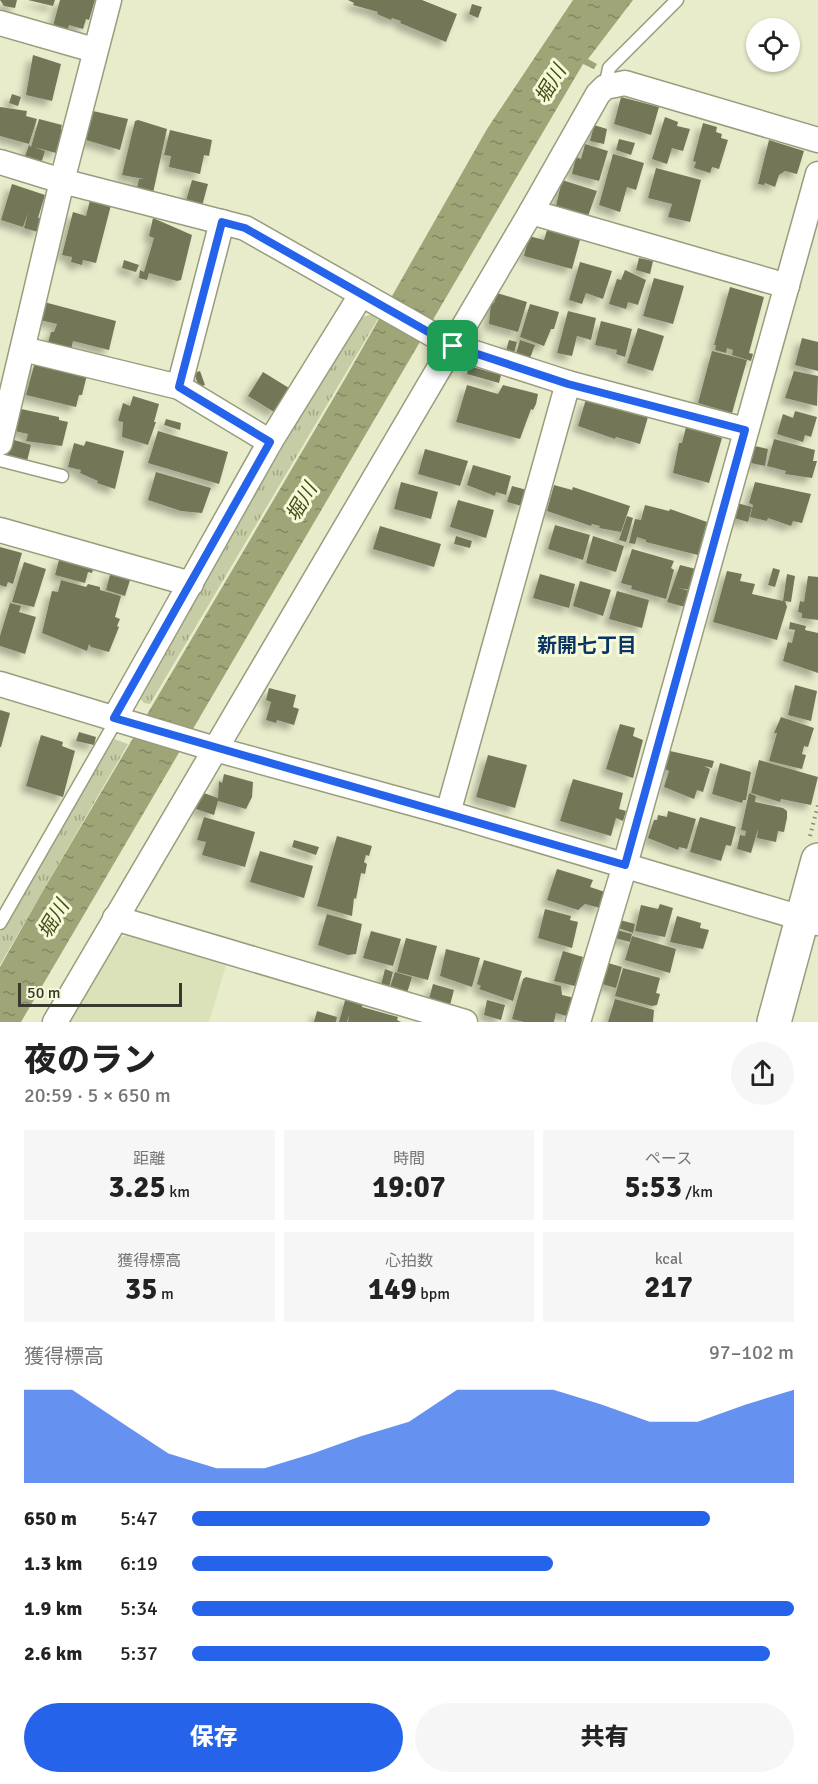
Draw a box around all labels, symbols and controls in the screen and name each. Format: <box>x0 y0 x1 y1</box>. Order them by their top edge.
map controls <box>746 18 800 72</box>
button: locate <box>746 18 800 72</box>
water label: 堀川 <box>529 59 572 108</box>
pin <box>427 320 478 371</box>
icon: arrive <box>436 329 469 362</box>
water label: 堀川 <box>280 477 323 526</box>
district label: 新開七丁目 <box>537 633 637 658</box>
water label: 堀川 <box>32 894 75 943</box>
scale bar <box>18 980 182 1007</box>
text: 50 m <box>27 983 61 1003</box>
text: 夜のラン <box>24 1040 156 1081</box>
button: share <box>731 1042 794 1105</box>
text: 20:59 · 5 × 650 m <box>24 1083 171 1108</box>
text: 距離 <box>133 1149 165 1169</box>
text: 時間 <box>393 1149 425 1169</box>
text: ペース <box>645 1149 692 1169</box>
text: 3.25 <box>109 1169 166 1206</box>
text: 19:07 <box>372 1169 446 1206</box>
text: 5:53 <box>624 1169 682 1206</box>
text: km <box>166 1182 190 1202</box>
text: /km <box>682 1182 713 1202</box>
text: kcal <box>655 1249 683 1269</box>
text: 獲得標高 <box>117 1251 181 1271</box>
text: 心拍数 <box>385 1251 433 1271</box>
text: 217 <box>644 1269 693 1306</box>
text: 35 <box>125 1271 157 1308</box>
text: 149 <box>368 1271 417 1308</box>
text: m <box>157 1284 174 1304</box>
text: bpm <box>417 1284 450 1304</box>
text: 97–102 m <box>709 1340 794 1365</box>
text: 獲得標高 <box>24 1344 104 1369</box>
text: 650 m <box>24 1506 77 1531</box>
text: 5:47 <box>120 1506 158 1531</box>
text: 1.3 km <box>24 1551 82 1576</box>
text: 6:19 <box>120 1551 158 1576</box>
text: 1.9 km <box>24 1596 82 1621</box>
text: 5:34 <box>120 1596 158 1621</box>
text: 2.6 km <box>24 1641 82 1666</box>
text: 5:37 <box>120 1641 158 1666</box>
button: 保存 <box>24 1703 403 1772</box>
button: 共有 <box>415 1703 794 1772</box>

